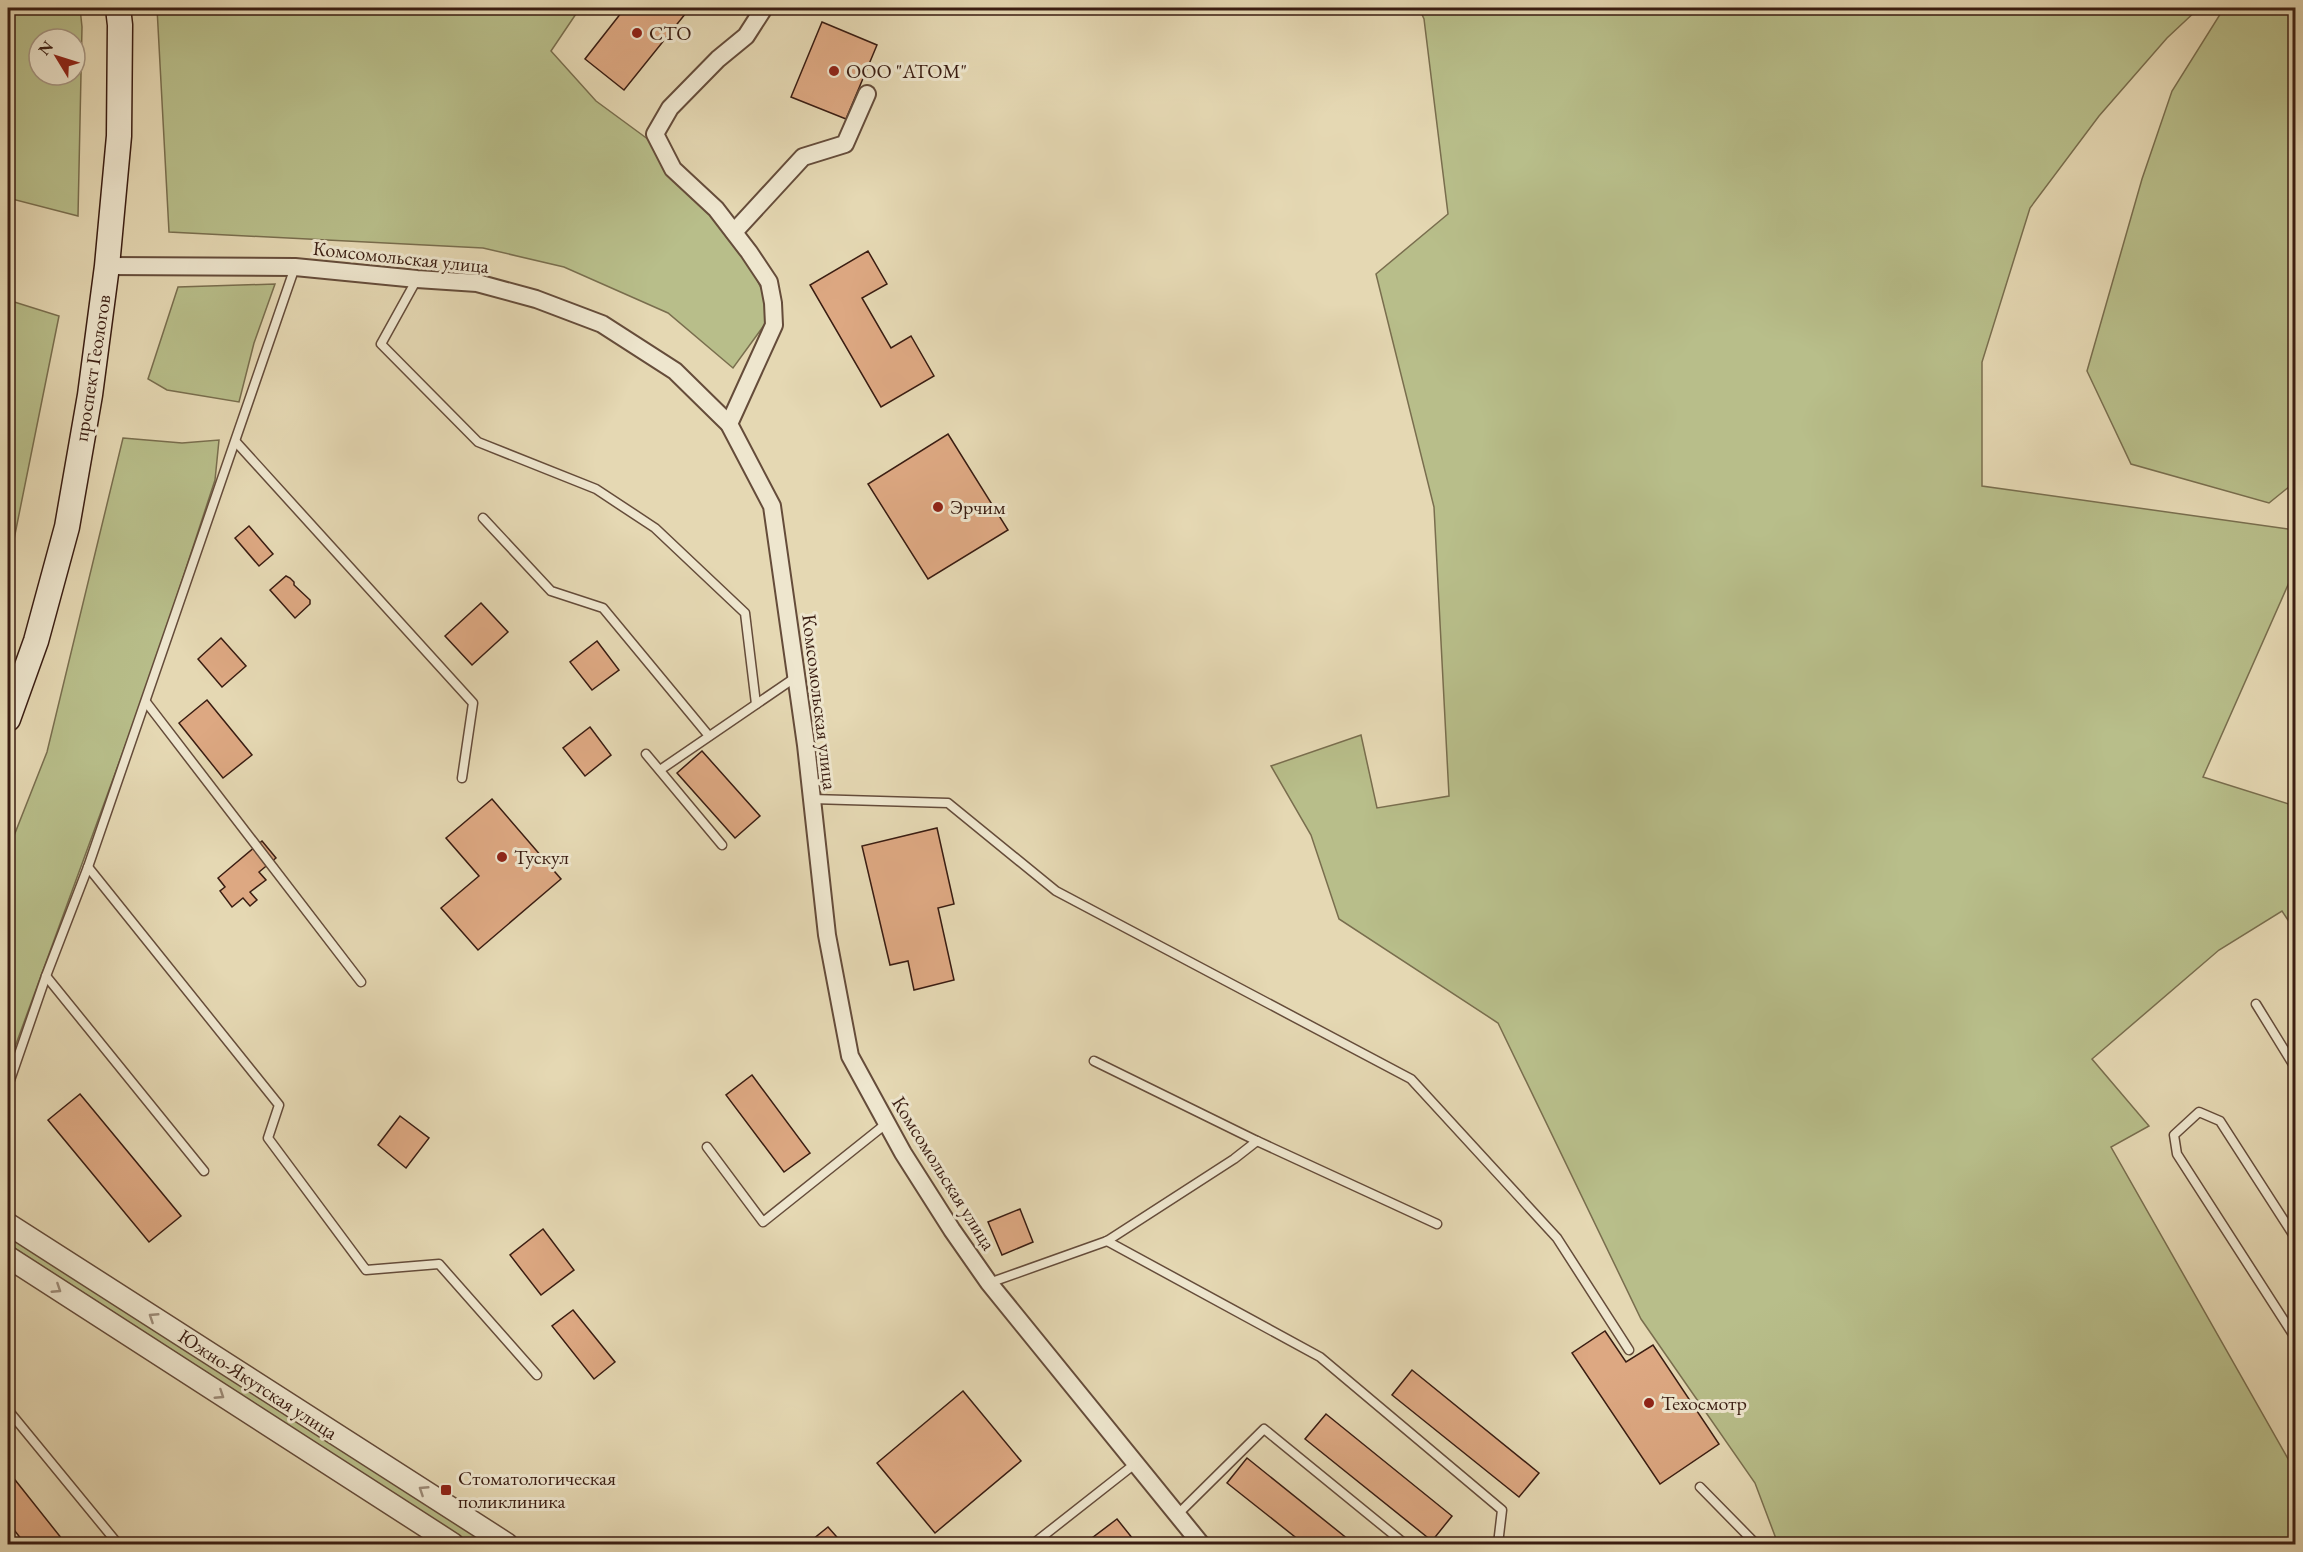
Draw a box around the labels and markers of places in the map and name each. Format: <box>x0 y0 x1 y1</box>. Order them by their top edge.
place label: СТО <box>649 20 691 46</box>
marker: СТО <box>630 26 644 40</box>
place label: ООО "АТОМ" <box>846 58 967 84</box>
marker: ООО "АТОМ" <box>827 64 841 78</box>
place label: Эрчим <box>950 494 1006 520</box>
marker: Эрчим <box>931 500 945 514</box>
place label: Тускул <box>514 844 569 870</box>
marker: Тускул <box>495 850 509 864</box>
place label: Техосмотр <box>1661 1390 1747 1416</box>
marker: Техосмотр <box>1642 1396 1656 1410</box>
place label: Стоматологическая поликлиника <box>458 1465 616 1514</box>
marker: Стоматологическая поликлиника <box>439 1483 453 1497</box>

